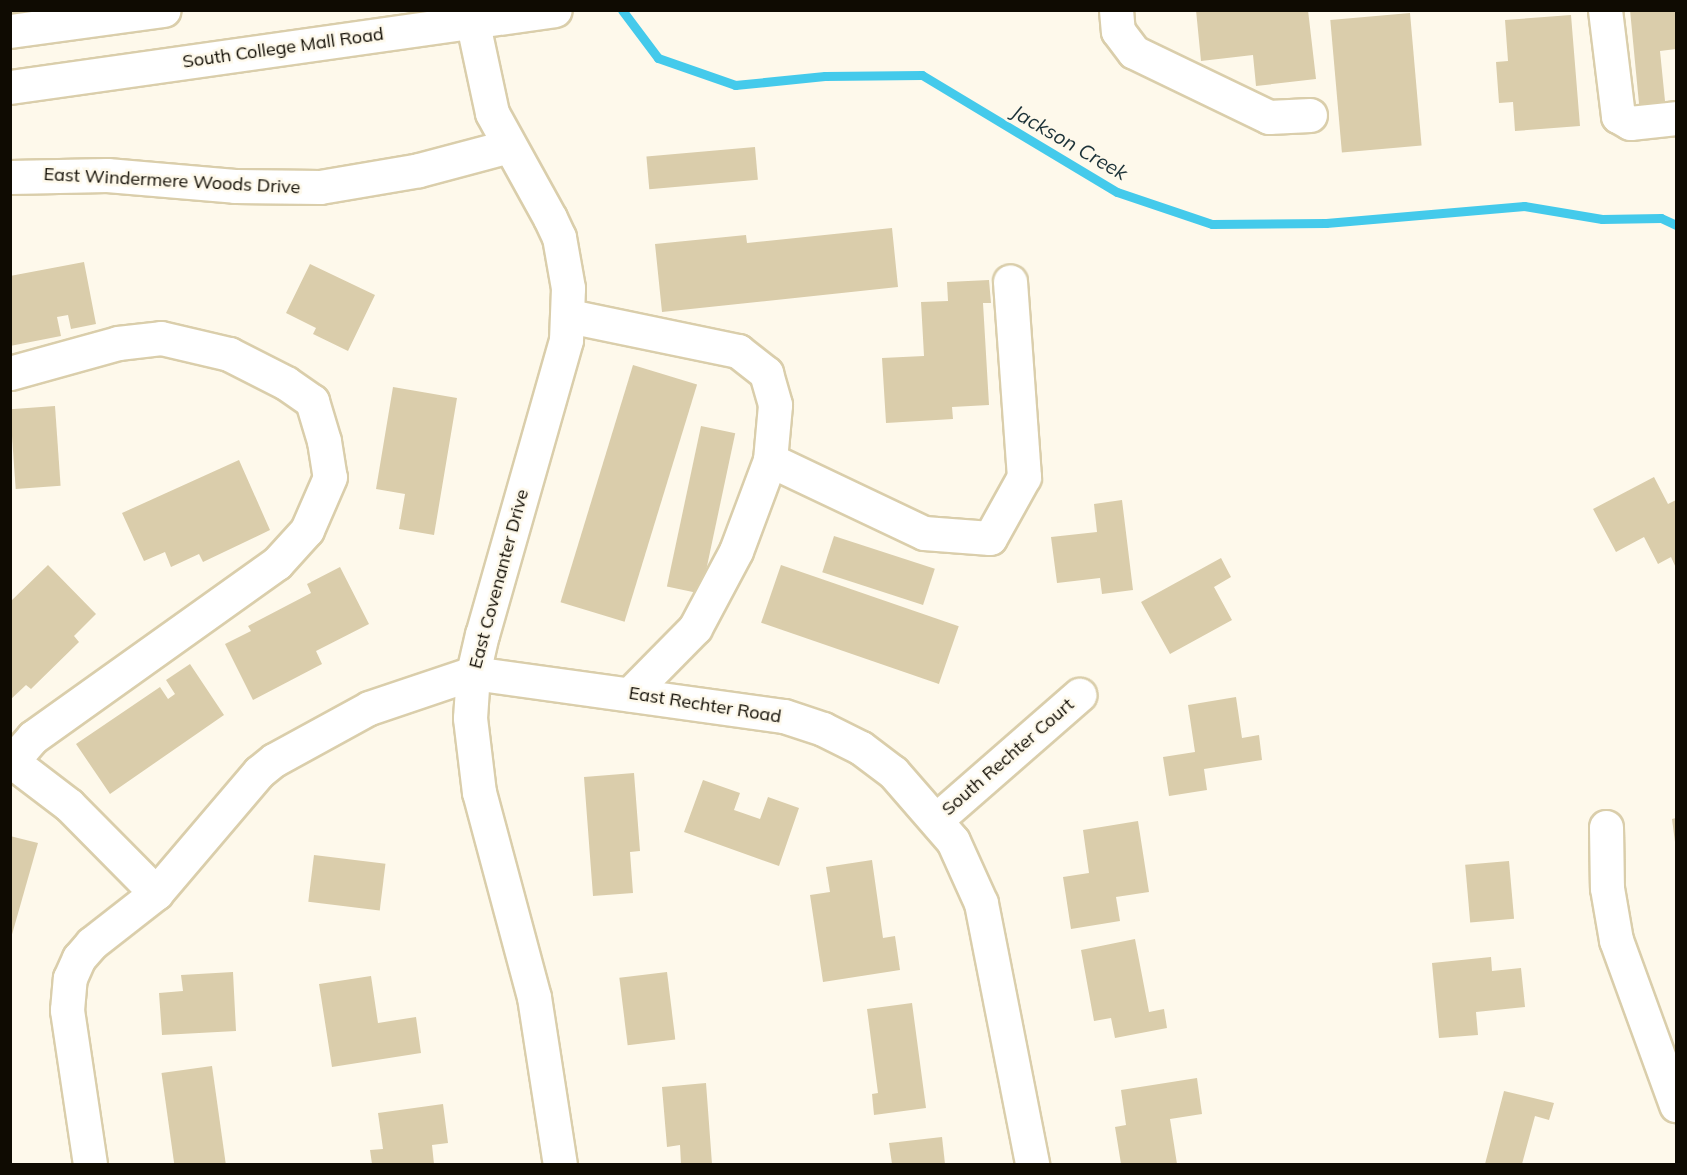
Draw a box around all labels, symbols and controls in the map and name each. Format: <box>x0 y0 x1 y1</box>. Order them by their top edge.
street label: South College Mall Road <box>181 23 385 73</box>
water label: Jackson Creek <box>1008 99 1132 185</box>
street label: East Windermere Woods Drive <box>43 163 301 199</box>
street label: East Covenanter Drive <box>465 487 533 671</box>
street label: East Rechter Road <box>627 682 783 728</box>
street label: South Rechter Court <box>938 694 1078 820</box>

